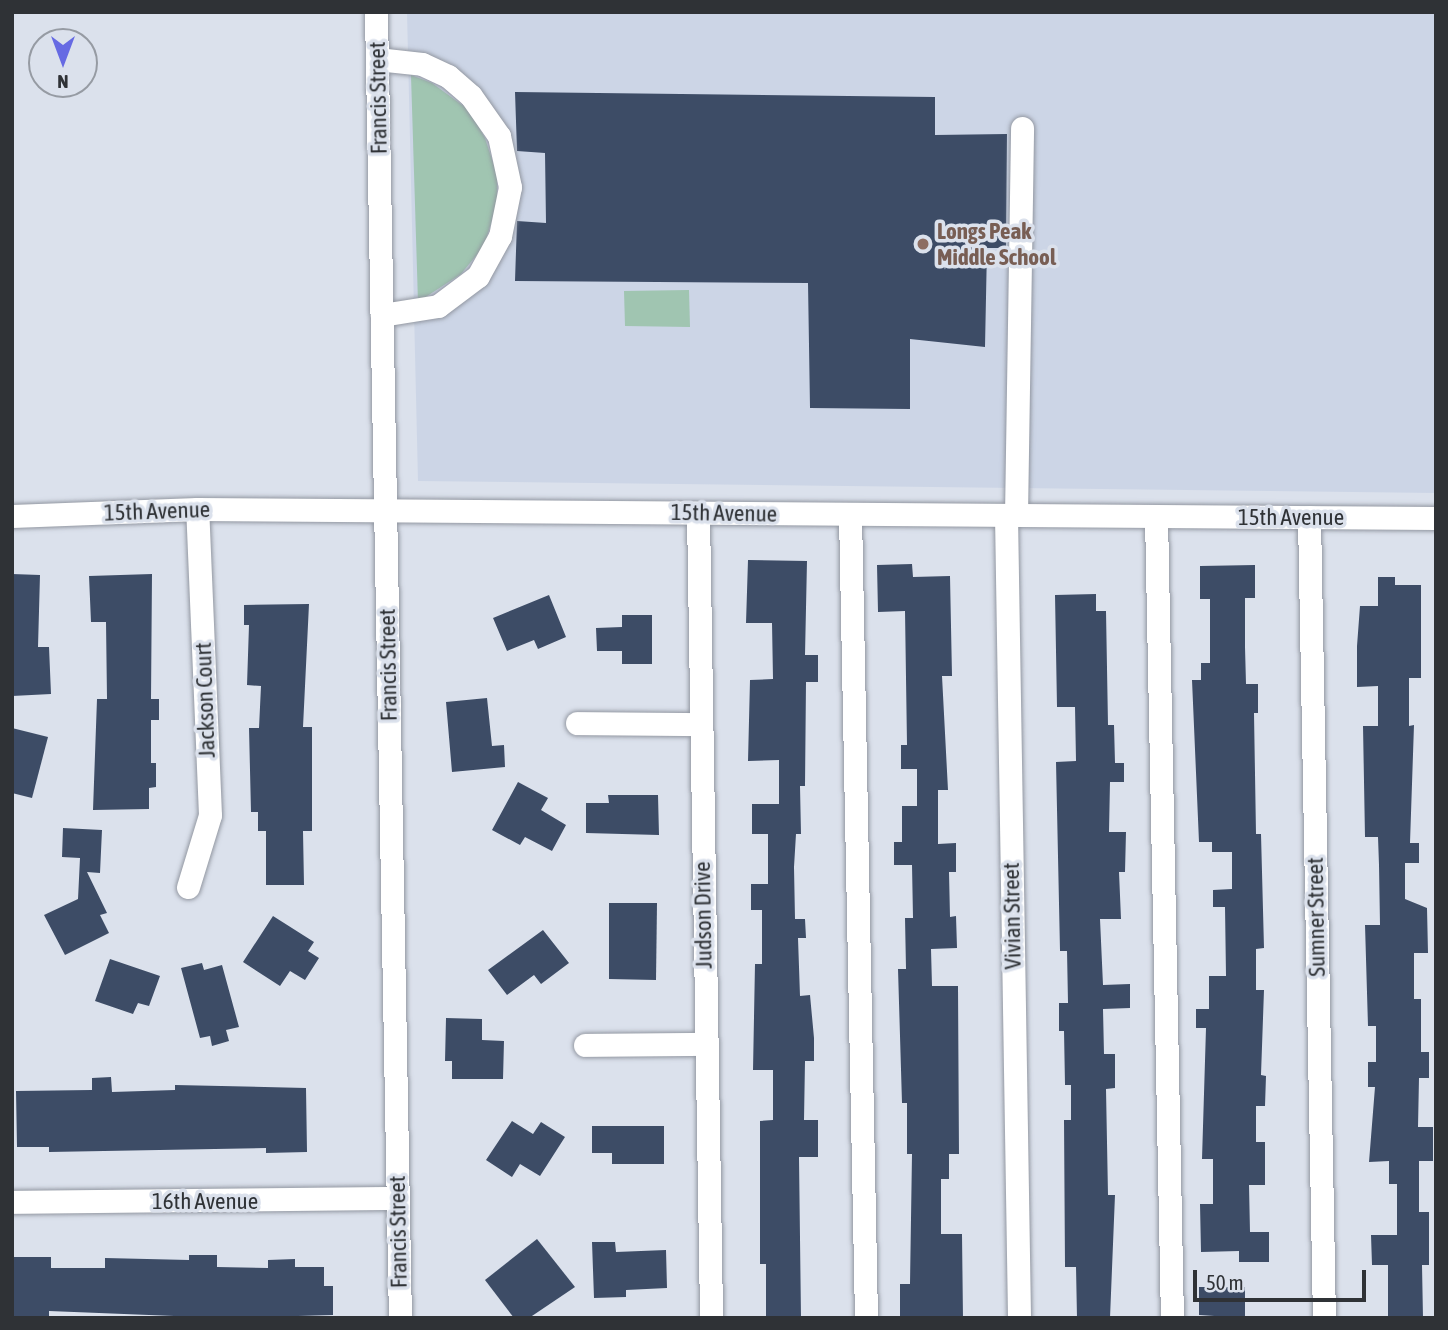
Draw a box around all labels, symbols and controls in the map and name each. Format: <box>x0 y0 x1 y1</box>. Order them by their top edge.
north arrow <box>28 28 98 98</box>
street label: Francis Street <box>363 42 393 154</box>
text: N <box>57 71 69 93</box>
place label: Longs Peak Middle School <box>937 217 1056 271</box>
marker: Longs Peak Middle School <box>915 236 931 252</box>
street label: 15th Avenue <box>103 495 211 527</box>
street label: 15th Avenue <box>671 498 777 528</box>
street label: 15th Avenue <box>1238 503 1344 531</box>
street label: Francis Street <box>373 609 403 721</box>
street label: Jackson Court <box>189 642 221 758</box>
street label: Sumner Street <box>1301 857 1331 977</box>
street label: Judson Drive <box>688 861 718 969</box>
street label: Vivian Street <box>997 862 1027 970</box>
street label: Francis Street <box>383 1176 413 1288</box>
street label: 16th Avenue <box>152 1187 258 1215</box>
scale bar <box>1196 1256 1369 1300</box>
text: 50 m <box>1206 1270 1244 1294</box>

